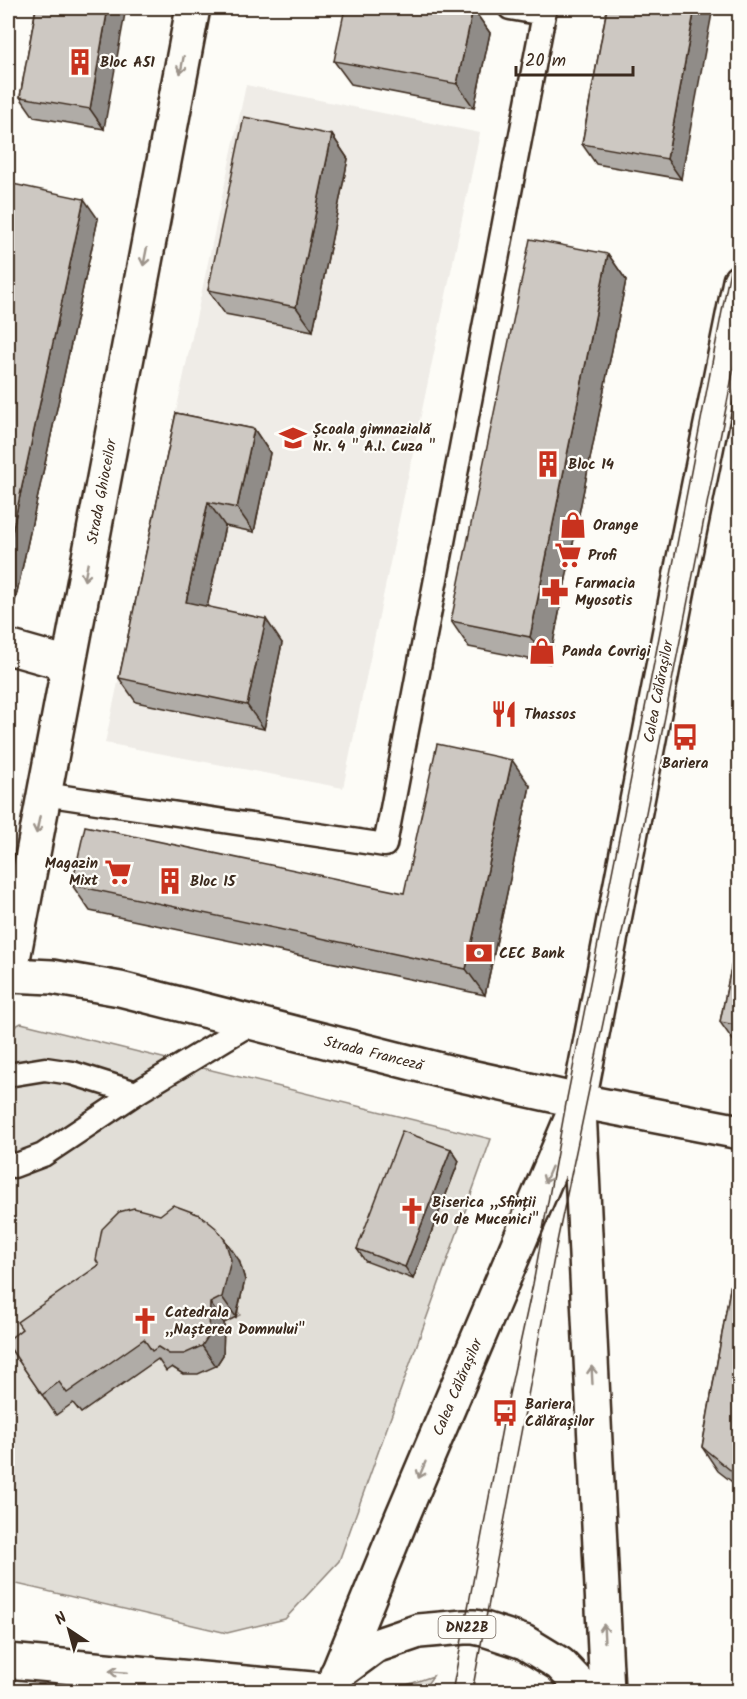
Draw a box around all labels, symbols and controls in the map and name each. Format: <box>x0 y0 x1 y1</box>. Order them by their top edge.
scale bar <box>516 39 633 77</box>
building icon: Bloc A51 <box>65 47 95 77</box>
text: 20 m <box>525 47 566 76</box>
place label: Bloc A51 <box>100 51 155 75</box>
one-way arrow <box>176 55 187 74</box>
one-way arrow <box>140 246 151 266</box>
place label: Școala gimnazială Nr. 4 " A.I. Cuza " <box>313 418 436 459</box>
school or university icon: Școala gimnazială Nr. 4 " A.I. Cuza " <box>278 423 308 453</box>
street label: Strada Ghioceilor <box>81 436 124 546</box>
building icon: Bloc 14 <box>533 449 563 479</box>
place label: Bloc 14 <box>568 453 614 477</box>
shop icon: Orange <box>558 510 588 540</box>
place label: Orange <box>593 514 639 538</box>
supermarket icon: Profi <box>553 540 583 570</box>
place label: Profi <box>588 544 618 568</box>
one-way arrow <box>80 562 91 581</box>
place label: Farmacia Myosotis <box>575 572 635 613</box>
pharmacy icon: Farmacia Myosotis <box>540 577 570 607</box>
shop icon: Panda Covrigi <box>527 636 557 666</box>
street label: Calea Călărașilor <box>638 637 681 745</box>
place label: Panda Covrigi <box>562 640 652 664</box>
restaurant icon: Thassos <box>489 699 519 729</box>
place label: Thassos <box>524 703 576 727</box>
bus stop icon: Bariera <box>670 722 700 752</box>
place label: Bariera <box>662 752 709 776</box>
one-way arrow <box>32 815 43 835</box>
place label: Magazin Mixt <box>45 852 98 893</box>
supermarket icon: Magazin Mixt <box>103 857 133 887</box>
building icon: Bloc 15 <box>155 866 185 896</box>
place label: Bloc 15 <box>190 870 237 894</box>
bank icon: CEC Bank <box>464 938 494 968</box>
place label: CEC Bank <box>499 942 565 966</box>
street label: Strada Franceză <box>321 1030 427 1079</box>
one-way arrow <box>542 1165 553 1183</box>
place label: Biserica „Sfinții 40 de Mucenici" <box>432 1191 539 1232</box>
church icon: Biserica „Sfinții 40 de Mucenici" <box>397 1196 427 1226</box>
place label: Catedrala „Nașterea Domnului" <box>165 1301 305 1342</box>
church icon: Catedrala „Nașterea Domnului" <box>130 1306 160 1336</box>
street label: Calea Călărașilor <box>427 1334 490 1440</box>
one-way arrow <box>586 1366 597 1386</box>
place label: Bariera Călărașilor <box>525 1393 595 1434</box>
bus stop icon: Bariera Călărașilor <box>490 1398 520 1428</box>
one-way arrow <box>416 1460 427 1479</box>
north arrow <box>39 1600 99 1660</box>
text: N <box>50 1606 73 1632</box>
road number: DN22B <box>438 1616 496 1638</box>
one-way arrow <box>599 1624 610 1644</box>
one-way arrow <box>109 1666 129 1677</box>

